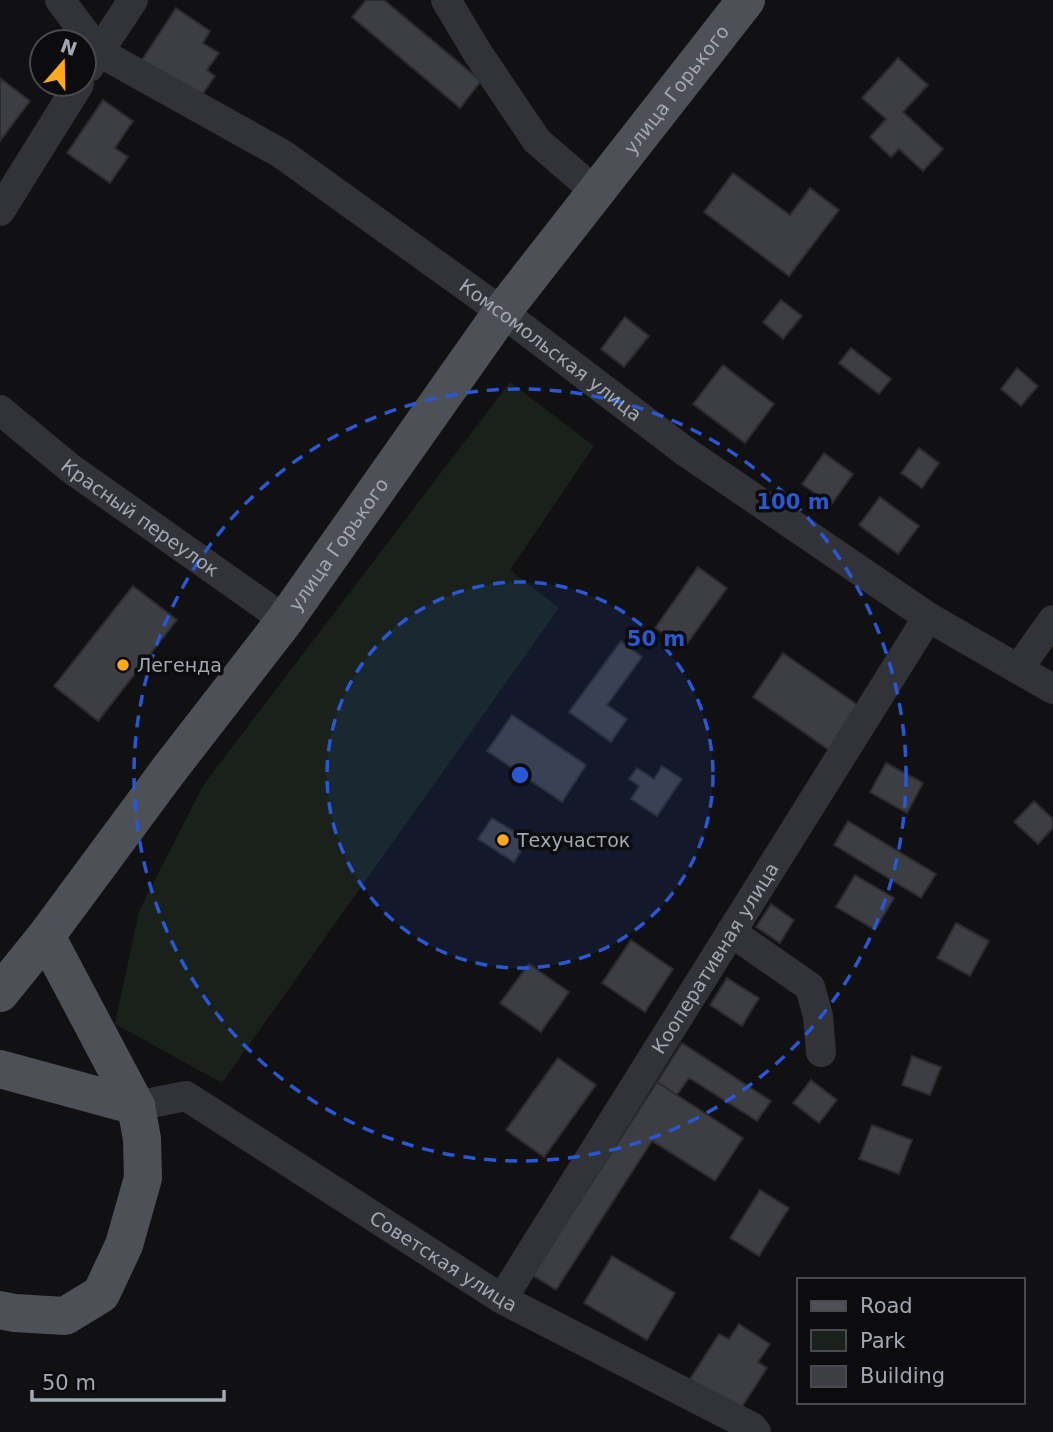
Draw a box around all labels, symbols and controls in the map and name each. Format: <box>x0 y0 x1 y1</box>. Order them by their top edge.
street label: улица Горького <box>619 20 733 158</box>
north arrow <box>28 28 98 98</box>
text: N <box>58 34 80 60</box>
street label: Комсомольская улица <box>455 274 646 425</box>
street label: Красный переулок <box>57 455 223 581</box>
street label: улица Горького <box>284 474 393 615</box>
text: 100 m <box>756 490 830 514</box>
text: 50 m <box>627 627 685 651</box>
place label: Легенда <box>137 654 222 676</box>
marker: Легенда <box>115 657 131 673</box>
centre of rings <box>508 763 532 787</box>
place label: Техучасток <box>516 829 630 851</box>
marker: Техучасток <box>495 832 511 848</box>
street label: Кооперативная улица <box>647 858 783 1058</box>
street label: Советская улица <box>366 1206 521 1316</box>
legend <box>797 1278 1025 1404</box>
text: Road <box>860 1294 913 1318</box>
text: Park <box>860 1329 906 1353</box>
scale bar <box>32 1358 224 1402</box>
text: Building <box>860 1364 945 1388</box>
text: 50 m <box>42 1371 96 1395</box>

